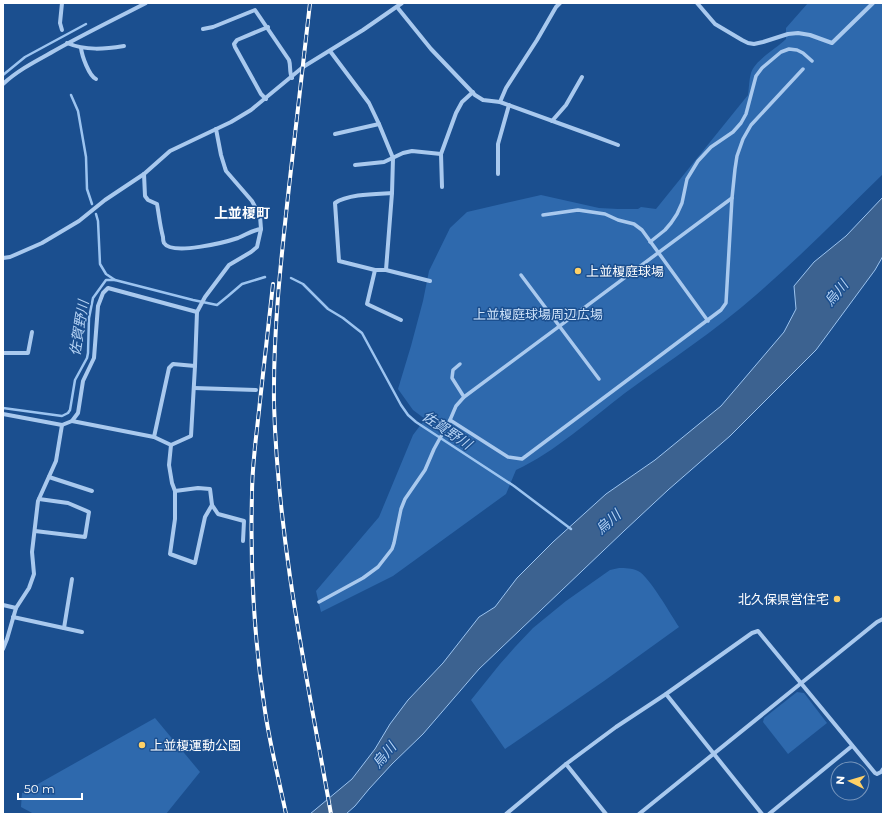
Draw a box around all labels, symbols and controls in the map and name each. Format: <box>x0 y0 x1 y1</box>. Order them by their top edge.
district label: 上並榎町 <box>214 204 270 222</box>
place label: 上並榎庭球場 <box>586 263 664 279</box>
marker: 上並榎庭球場 <box>573 266 583 276</box>
water label: 烏川 <box>820 275 853 310</box>
water label: 佐賀野川 <box>66 297 93 357</box>
park label: 上並榎庭球場周辺広場 <box>473 306 603 322</box>
water label: 佐賀野川 <box>419 407 477 454</box>
water label: 烏川 <box>592 505 626 538</box>
place label: 北久保県営住宅 <box>738 591 829 607</box>
marker: 北久保県営住宅 <box>832 594 842 604</box>
place label: 上並榎運動公園 <box>150 737 241 753</box>
water label: 烏川 <box>368 737 401 772</box>
marker: 上並榎運動公園 <box>137 740 147 750</box>
north arrow <box>830 761 870 801</box>
scale bar <box>18 775 82 801</box>
text: N <box>833 775 847 785</box>
text: 50 m <box>24 781 55 796</box>

